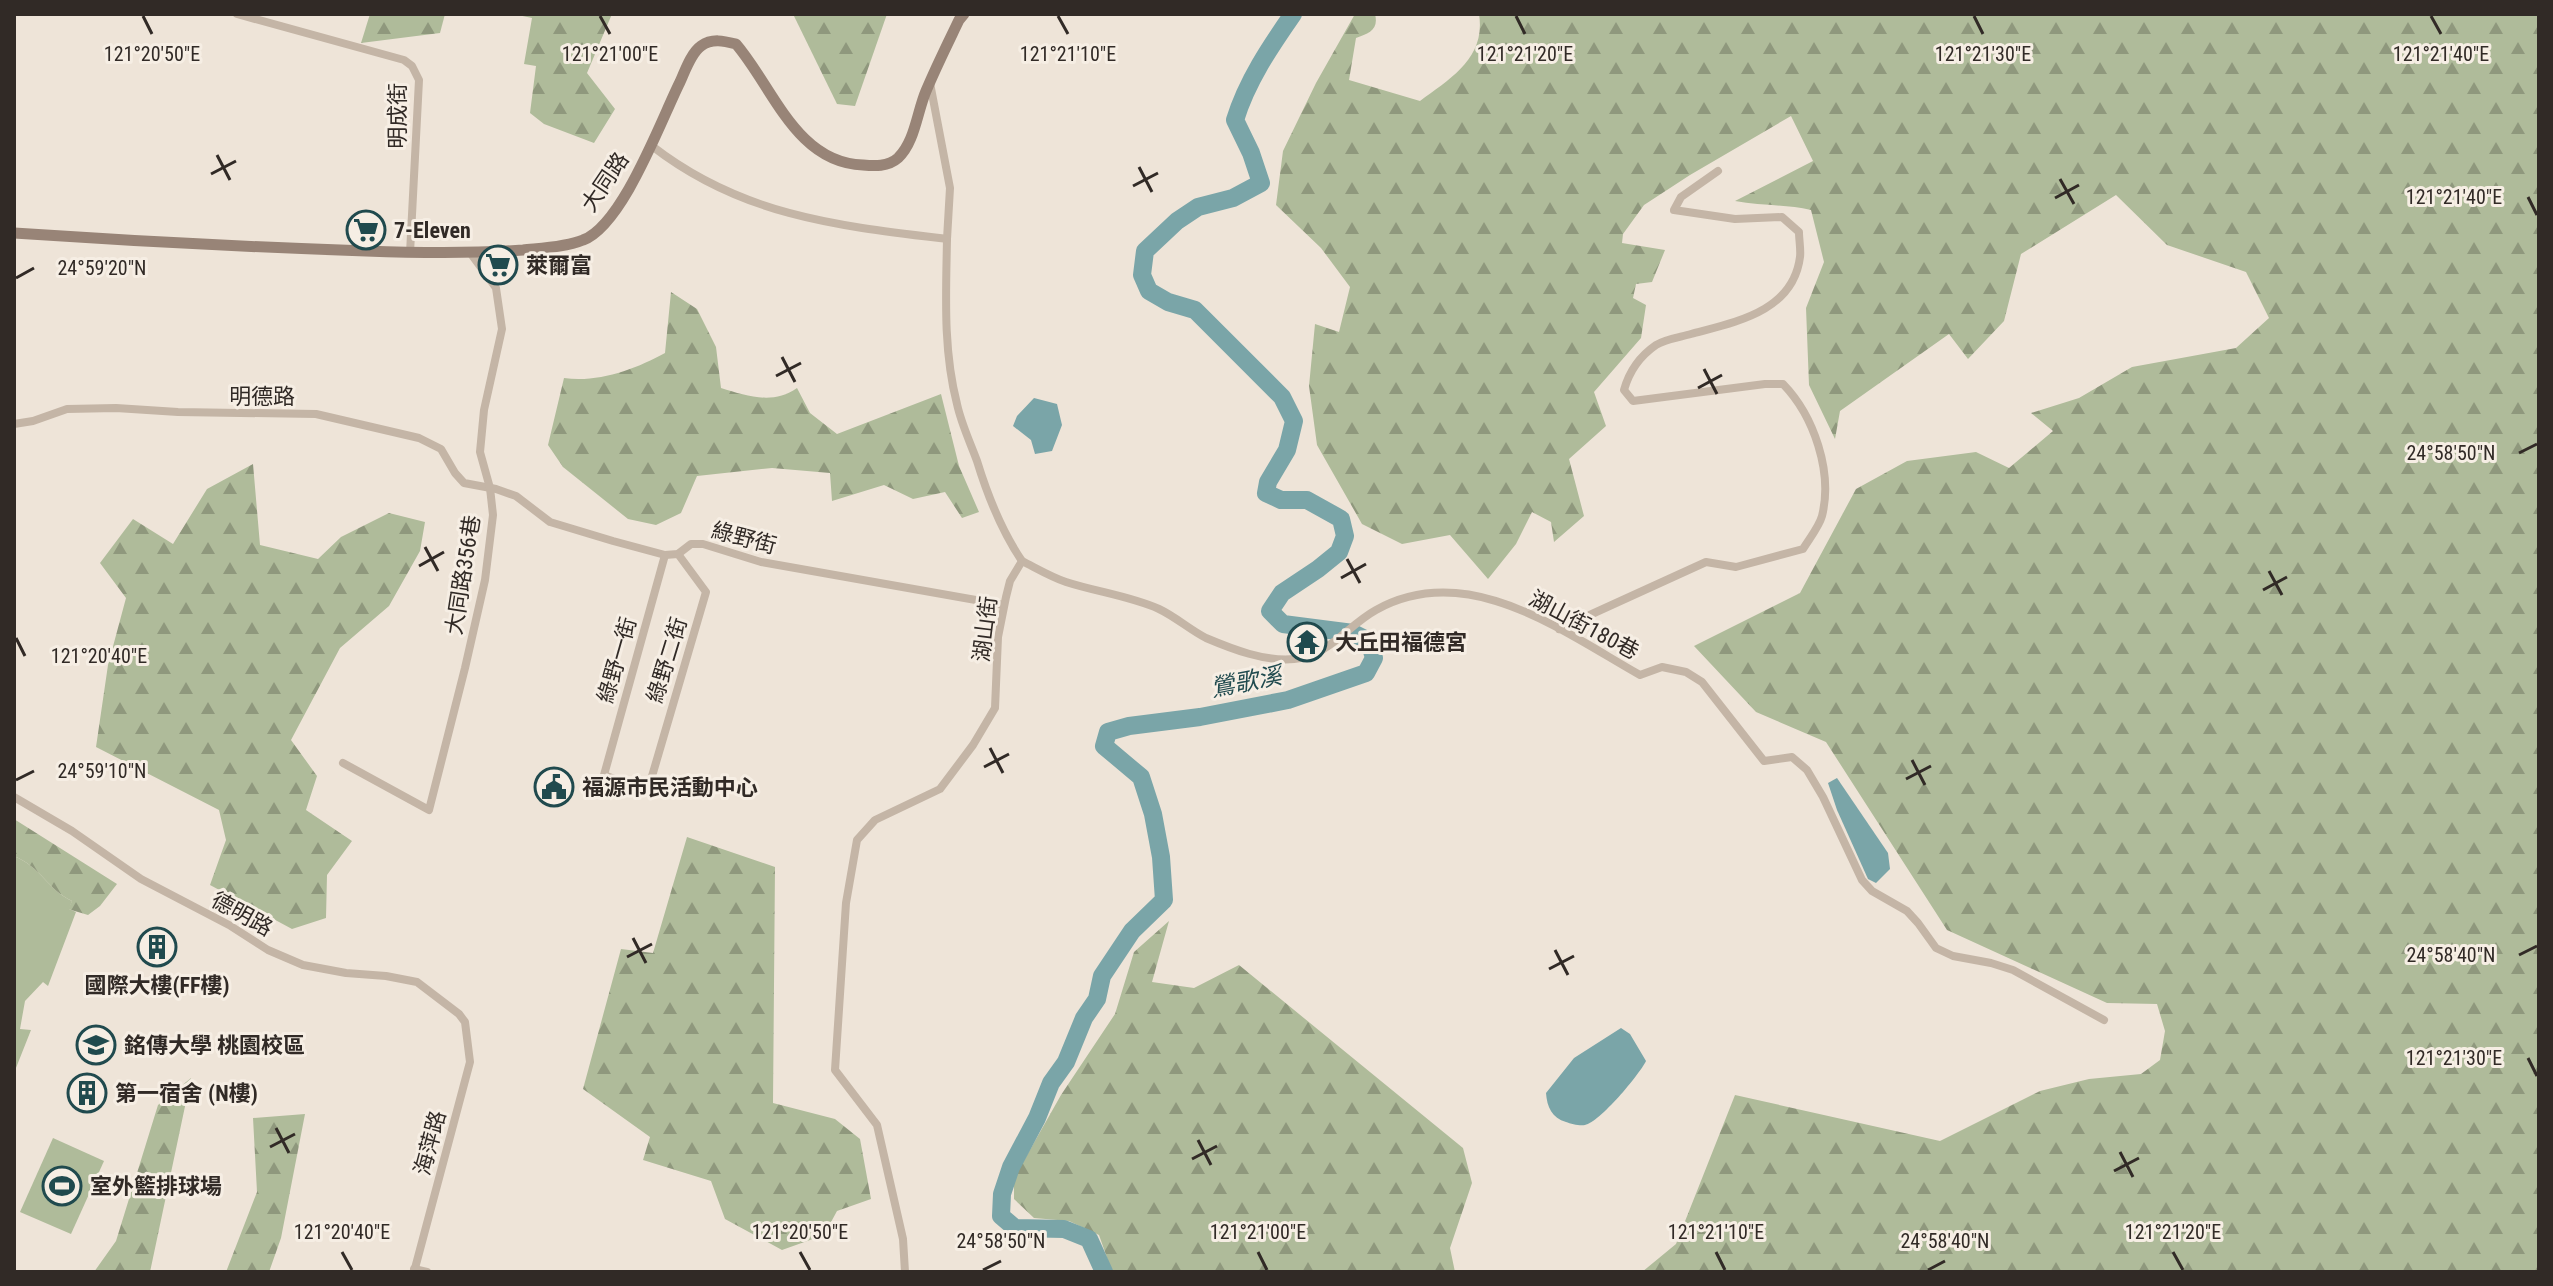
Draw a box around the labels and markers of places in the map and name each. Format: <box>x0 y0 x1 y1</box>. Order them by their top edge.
supermarket icon: 7-Eleven <box>345 209 387 251</box>
place label: 7-Eleven <box>394 218 471 243</box>
supermarket icon: 萊爾富 <box>477 244 519 286</box>
place label: 萊爾富 <box>526 253 592 278</box>
temple icon: 大丘田福德宮 <box>1286 621 1328 663</box>
place label: 大丘田福德宮 <box>1335 630 1467 655</box>
public building icon: 福源市民活動中心 <box>533 766 575 808</box>
place label: 福源市民活動中心 <box>582 775 758 800</box>
building icon: 國際大樓(FF樓) <box>136 926 178 968</box>
place label: 國際大樓(FF樓) <box>84 973 230 998</box>
school or university icon: 銘傳大學 桃園校區 <box>75 1024 117 1066</box>
place label: 銘傳大學 桃園校區 <box>124 1033 305 1058</box>
building icon: 第一宿舍 (N樓) <box>66 1072 108 1114</box>
place label: 第一宿舍 (N樓) <box>115 1081 258 1106</box>
sports icon: 室外籃排球場 <box>41 1165 83 1207</box>
place label: 室外籃排球場 <box>90 1174 222 1199</box>

